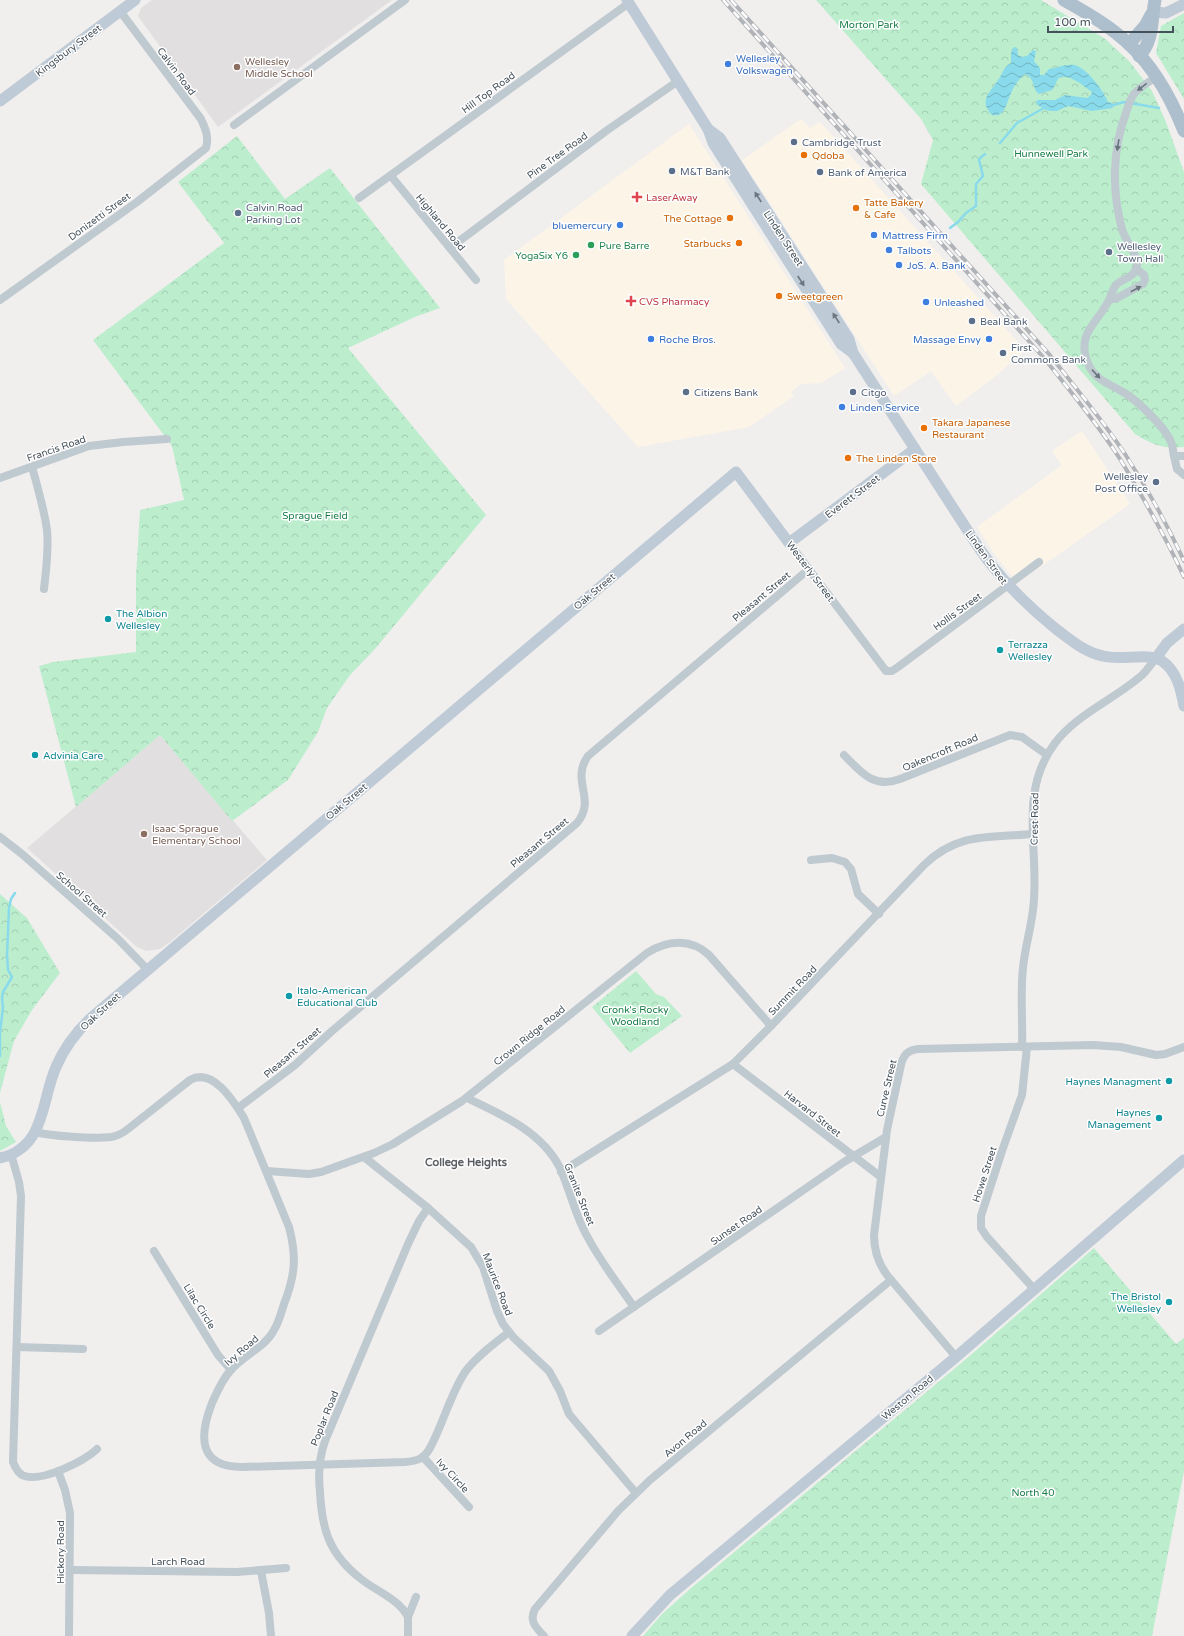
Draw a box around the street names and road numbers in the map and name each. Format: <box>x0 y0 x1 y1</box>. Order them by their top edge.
street label: Kingsbury Street <box>33 22 104 79</box>
street label: Calvin Road <box>154 45 198 98</box>
street label: Hill Top Road <box>460 69 518 116</box>
street label: Pine Tree Road <box>525 130 590 182</box>
street label: Donizetti Street <box>66 190 133 243</box>
street label: Highland Road <box>413 192 468 254</box>
street label: Linden Street <box>761 209 806 269</box>
street label: Francis Road <box>25 433 87 465</box>
street label: Everett Street <box>823 472 882 521</box>
street label: Linden Street <box>963 528 1010 587</box>
street label: Westerly Street <box>784 539 837 604</box>
street label: Pleasant Street <box>730 569 793 624</box>
street label: Oak Street <box>572 571 618 613</box>
street label: Hollis Street <box>931 590 984 633</box>
street label: Oakencroft Road <box>901 732 980 774</box>
street label: Oak Street <box>324 781 370 823</box>
street label: Crest Road <box>1029 793 1041 845</box>
street label: Pleasant Street <box>508 815 571 870</box>
street label: School Street <box>53 869 109 920</box>
street label: Summit Road <box>766 963 819 1018</box>
street label: Oak Street <box>78 990 123 1033</box>
street label: Crown Ridge Road <box>491 1003 568 1068</box>
street label: Pleasant Street <box>262 1025 324 1081</box>
street label: Curve Street <box>875 1058 899 1118</box>
street label: Harvard Street <box>781 1088 843 1140</box>
street label: Howe Street <box>970 1145 1000 1204</box>
street label: Granite Street <box>561 1161 597 1227</box>
street label: Sunset Road <box>708 1204 765 1248</box>
street label: Maurice Road <box>480 1251 515 1317</box>
street label: Lilac Circle <box>181 1282 218 1332</box>
street label: Ivy Road <box>222 1333 261 1369</box>
street label: Weston Road <box>879 1373 936 1423</box>
street label: Poplar Road <box>308 1389 341 1448</box>
street label: Avon Road <box>662 1417 710 1460</box>
street label: Ivy Circle <box>433 1456 471 1496</box>
street label: Hickory Road <box>55 1520 67 1584</box>
street label: Larch Road <box>151 1556 205 1568</box>

